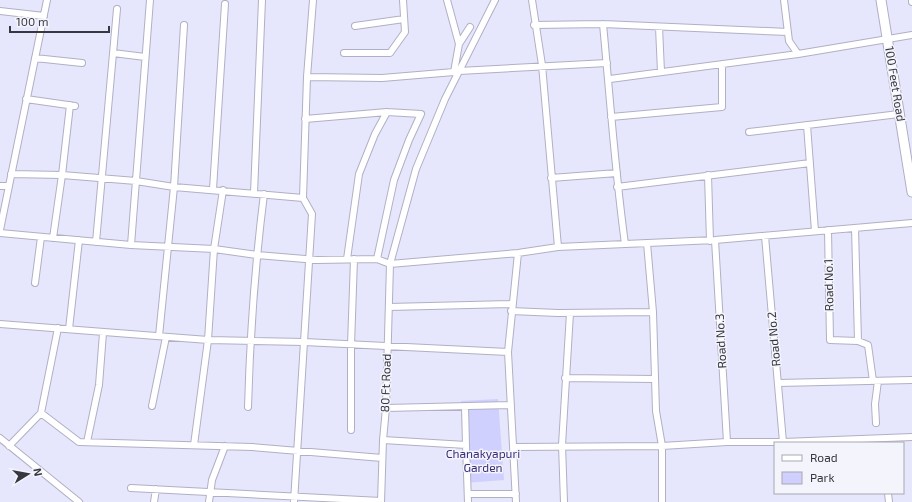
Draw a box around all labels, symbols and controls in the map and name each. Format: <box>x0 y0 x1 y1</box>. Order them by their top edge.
scale bar <box>10 8 109 34</box>
text: 100 m <box>16 14 48 28</box>
street label: 100 Feet Road <box>883 45 909 122</box>
street label: Road No.1 <box>821 259 835 311</box>
street label: Road No.2 <box>764 311 782 367</box>
street label: Road No.3 <box>712 313 728 369</box>
street label: 80 Ft Road <box>377 353 393 412</box>
legend <box>774 442 904 494</box>
park label: Chanakyapuri Garden <box>446 446 520 474</box>
text: Road <box>810 450 838 464</box>
north arrow <box>8 454 48 494</box>
text: N <box>31 467 45 477</box>
text: Park <box>810 470 835 484</box>

